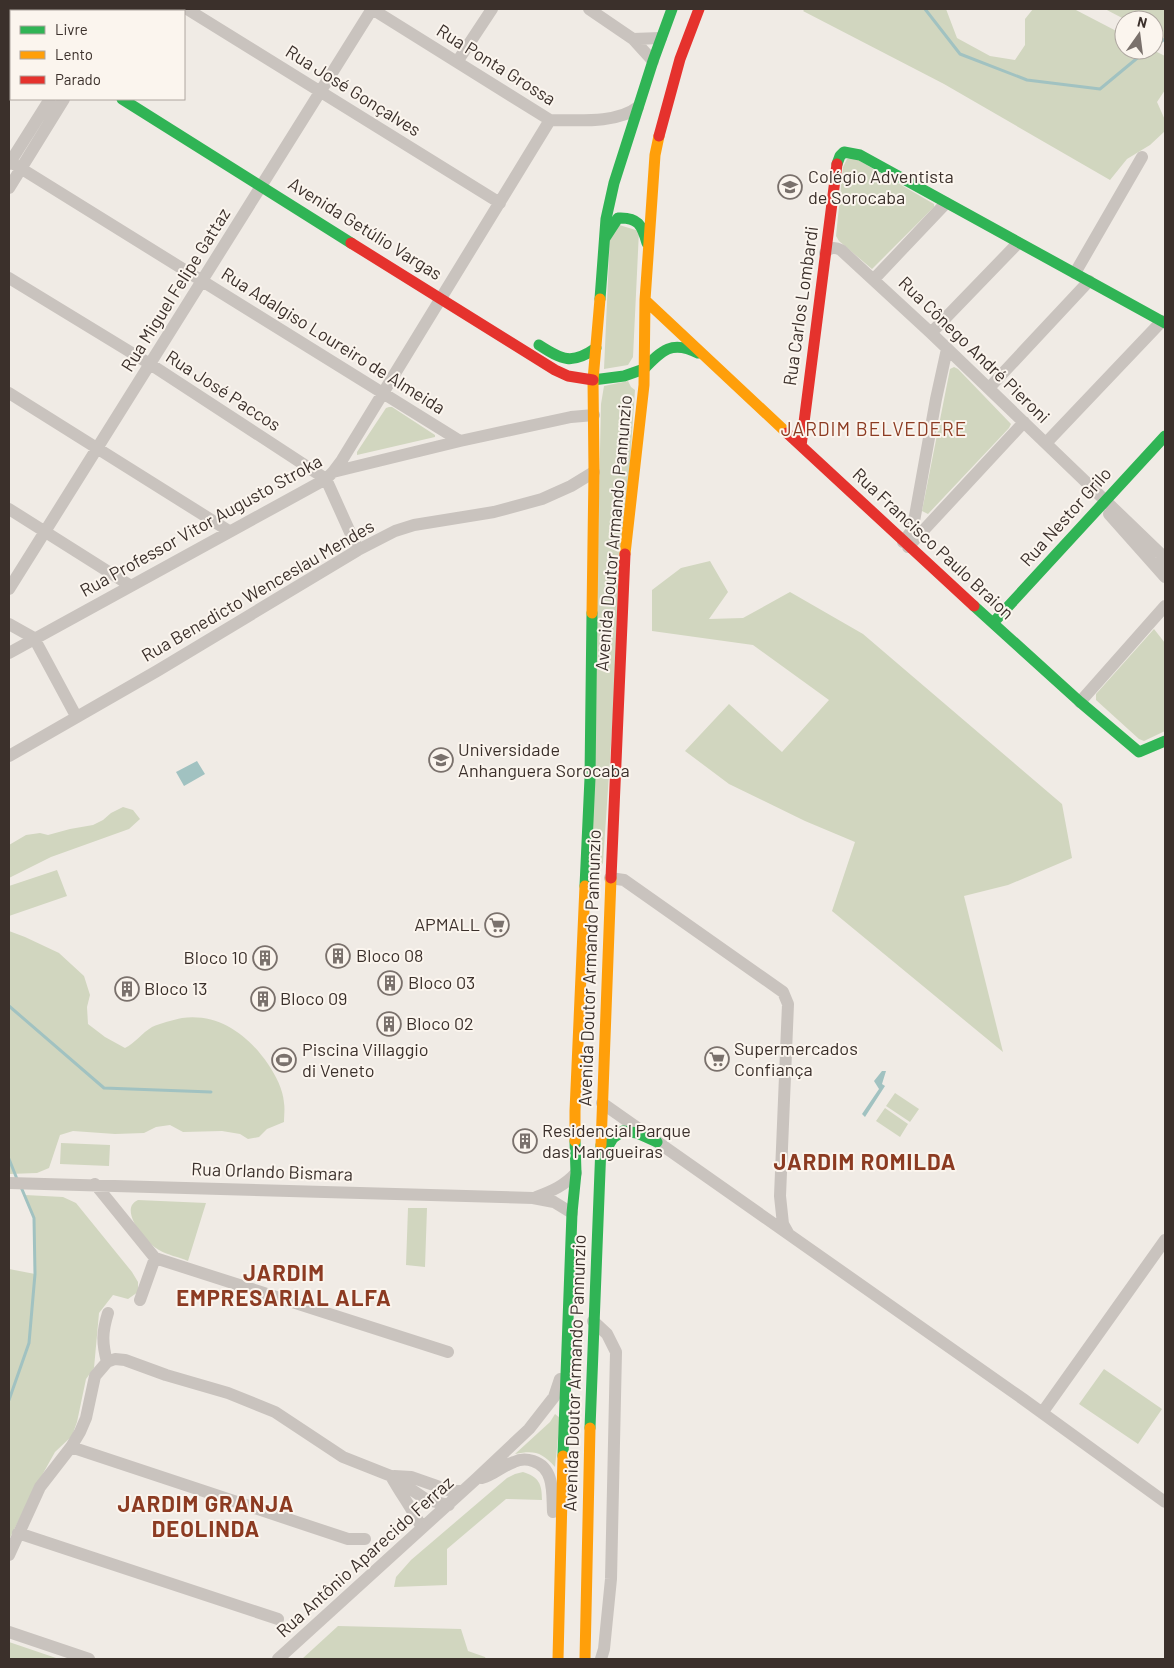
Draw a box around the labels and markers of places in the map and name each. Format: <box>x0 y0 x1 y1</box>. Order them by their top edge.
place label: Colégio Adventista de Sorocaba <box>808 165 954 208</box>
school or university icon: Colégio Adventista de Sorocaba <box>777 174 803 200</box>
place label: Universidade Anhanguera Sorocaba <box>458 738 630 781</box>
school or university icon: Universidade Anhanguera Sorocaba <box>428 747 454 773</box>
supermarket icon: APMALL <box>484 912 510 938</box>
place label: APMALL <box>414 913 480 935</box>
building icon: Bloco 08 <box>325 943 351 969</box>
place label: Bloco 08 <box>356 944 424 966</box>
building icon: Bloco 10 <box>252 945 278 971</box>
place label: Bloco 10 <box>184 946 248 968</box>
building icon: Bloco 03 <box>377 970 403 996</box>
place label: Bloco 03 <box>408 971 475 993</box>
building icon: Bloco 13 <box>114 976 140 1002</box>
place label: Bloco 13 <box>144 977 208 999</box>
building icon: Bloco 09 <box>250 986 276 1012</box>
place label: Bloco 09 <box>280 987 348 1009</box>
building icon: Bloco 02 <box>376 1011 402 1037</box>
place label: Bloco 02 <box>406 1012 474 1034</box>
place label: Supermercados Confiança <box>734 1037 858 1080</box>
place label: Piscina Villaggio di Veneto <box>302 1038 429 1081</box>
supermarket icon: Supermercados Confiança <box>704 1046 730 1072</box>
sports icon: Piscina Villaggio di Veneto <box>271 1047 297 1073</box>
place label: Residencial Parque das Mangueiras <box>542 1119 691 1162</box>
building icon: Residencial Parque das Mangueiras <box>512 1128 538 1154</box>

